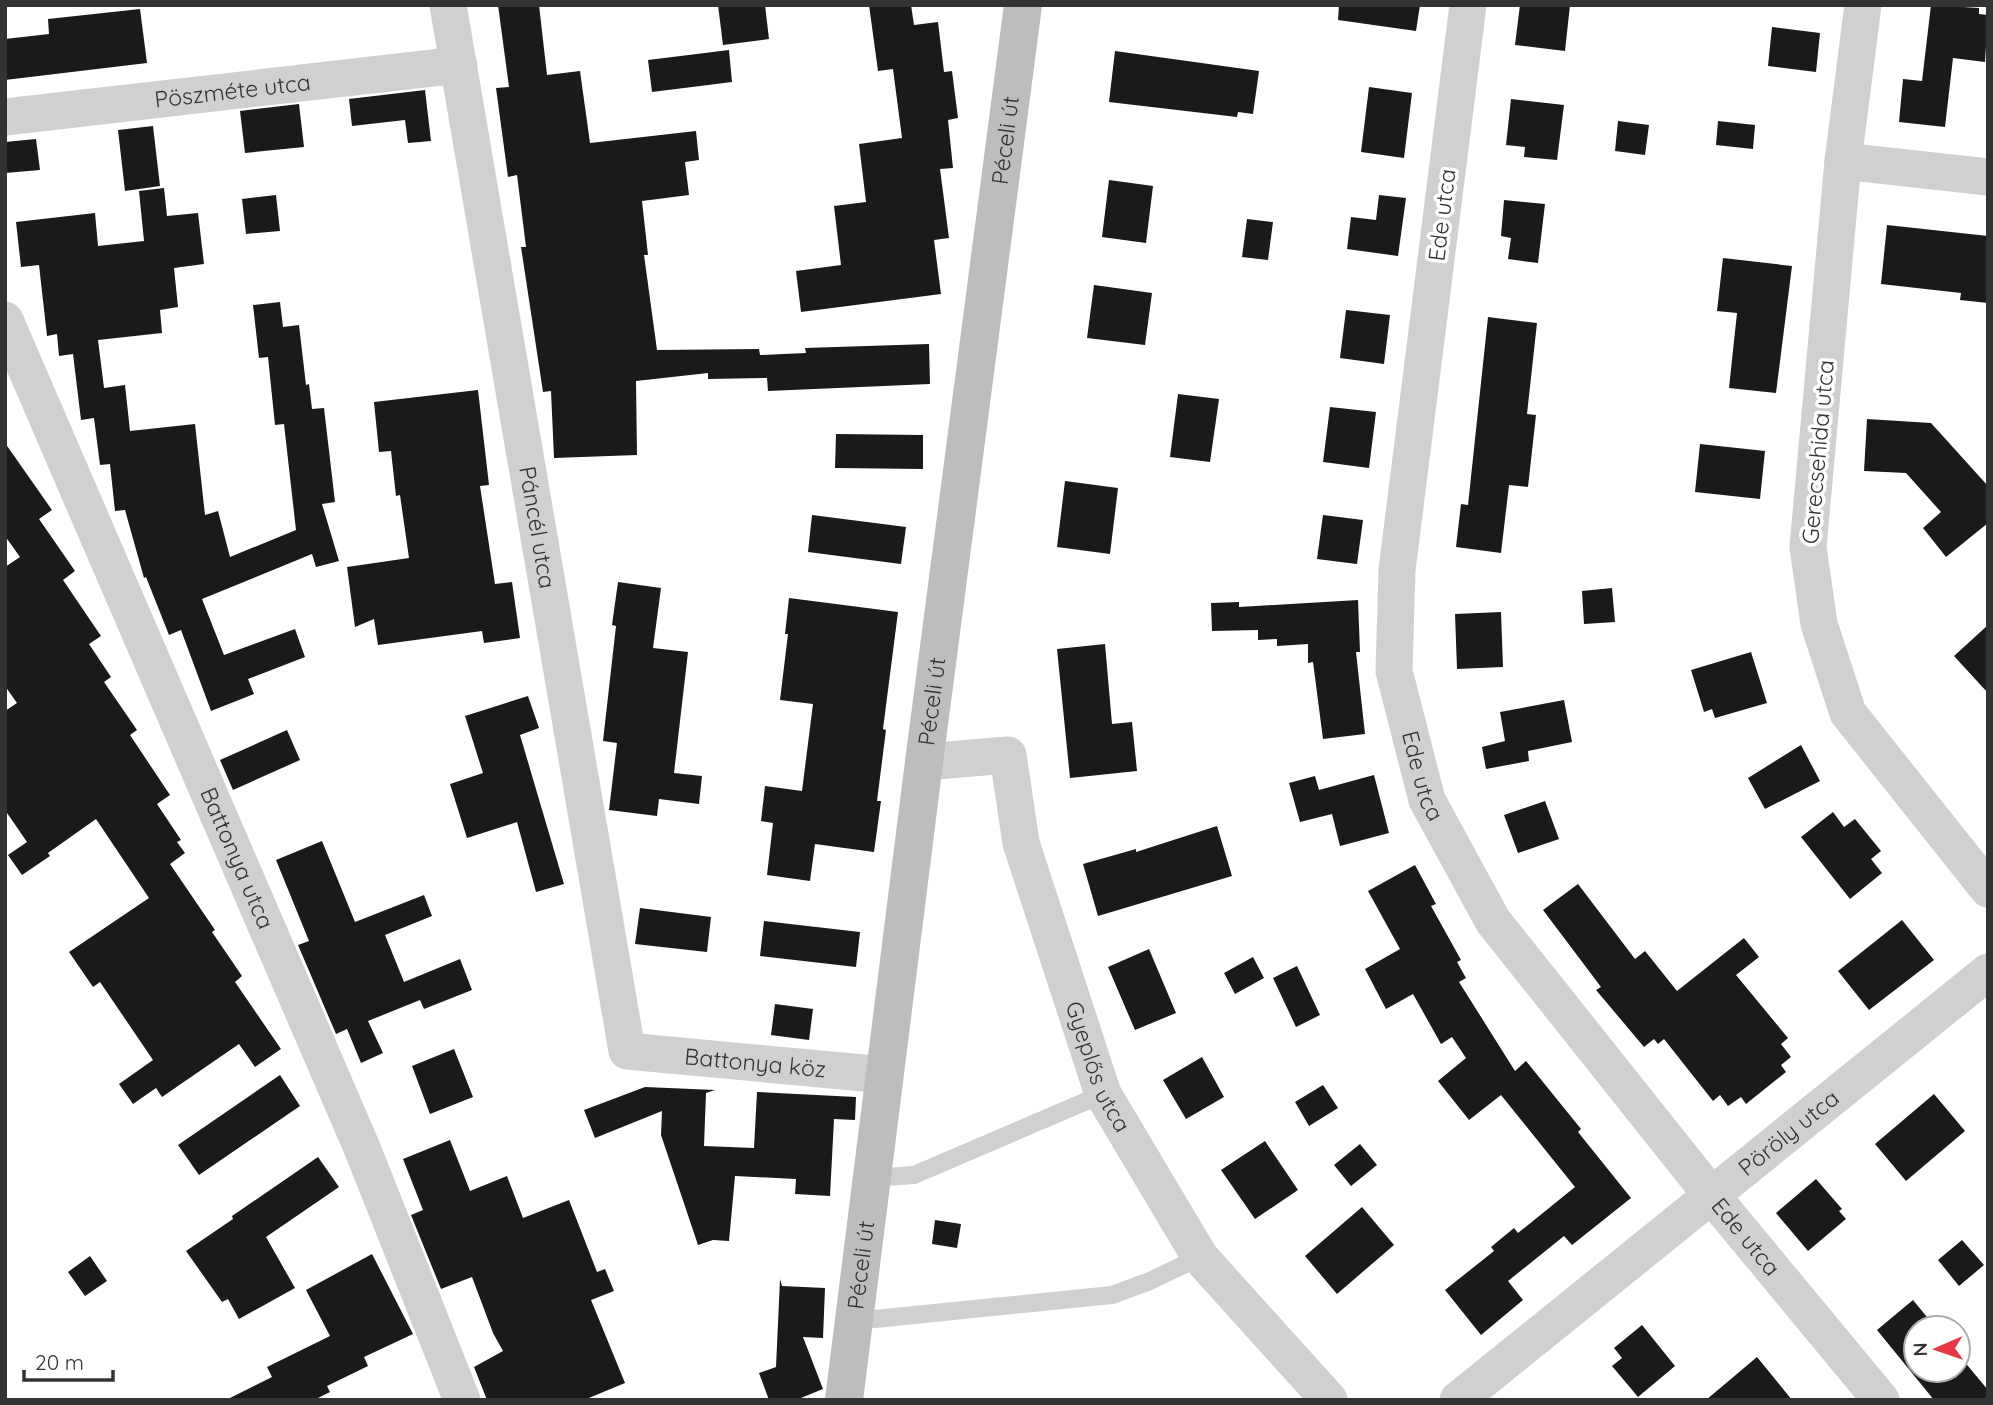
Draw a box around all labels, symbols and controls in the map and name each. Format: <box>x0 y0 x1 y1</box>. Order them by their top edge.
street label: Pöszméte utca <box>153 67 312 114</box>
street label: Péceli út <box>985 94 1025 186</box>
street label: Ede utca <box>1421 167 1462 263</box>
street label: Gerecsehida utca <box>1795 359 1840 545</box>
street label: Páncél utca <box>513 464 563 591</box>
street label: Péceli út <box>911 655 952 747</box>
street label: Ede utca <box>1396 727 1451 826</box>
street label: Battonya utca <box>194 783 281 933</box>
street label: Gyeplős utca <box>1060 997 1137 1137</box>
street label: Battonya köz <box>683 1041 827 1083</box>
street label: Pöröly utca <box>1732 1083 1845 1182</box>
street label: Ede utca <box>1705 1191 1787 1281</box>
street label: Péceli út <box>841 1219 880 1311</box>
north arrow <box>1902 1314 1972 1384</box>
scale bar <box>24 1338 114 1382</box>
text: N <box>1908 1342 1932 1357</box>
text: 20 m <box>35 1349 84 1375</box>

